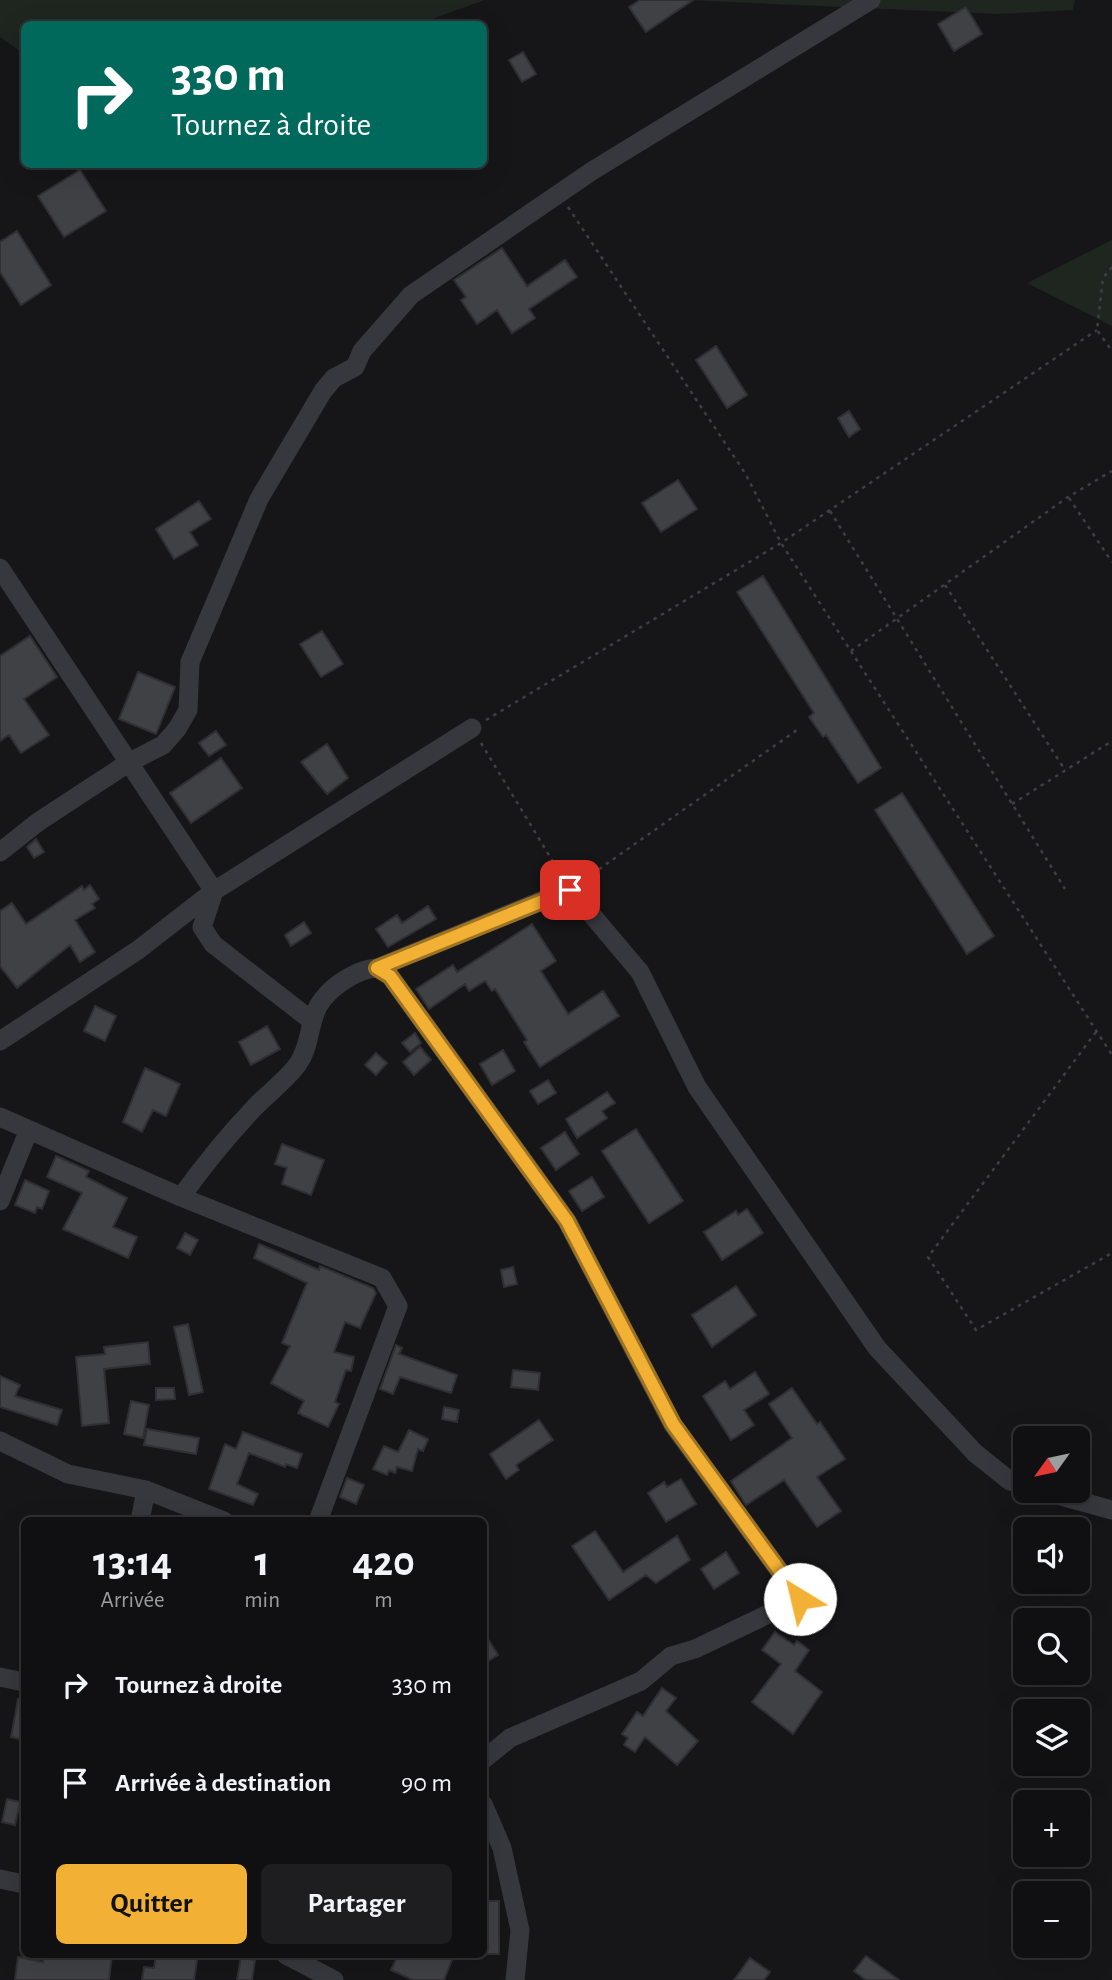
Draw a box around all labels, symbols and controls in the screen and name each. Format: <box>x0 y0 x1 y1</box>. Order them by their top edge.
icon: right <box>56 49 147 140</box>
text: 330 m <box>171 51 286 100</box>
text: Tournez à droite <box>171 109 371 141</box>
pin <box>540 860 600 920</box>
icon: arrive <box>551 871 589 909</box>
north arrow <box>1013 1426 1090 1503</box>
map controls <box>1013 1426 1090 1958</box>
button: sound <box>1013 1517 1090 1594</box>
text: 13:14 <box>93 1541 172 1583</box>
text: 1 <box>255 1541 270 1583</box>
text: 420 <box>352 1541 415 1583</box>
position arrow <box>763 1562 837 1636</box>
text: Arrivée <box>101 1589 165 1612</box>
text: min <box>244 1589 280 1612</box>
text: m <box>374 1589 393 1612</box>
button: search <box>1013 1608 1090 1685</box>
icon: right <box>56 1666 94 1704</box>
text: Tournez à droite <box>115 1672 282 1698</box>
text: 330 m <box>392 1672 452 1698</box>
button: layers <box>1013 1699 1090 1776</box>
icon: arrive <box>56 1764 94 1802</box>
text: Arrivée à destination <box>115 1770 331 1796</box>
text: 90 m <box>401 1770 452 1796</box>
button: + <box>1013 1790 1090 1867</box>
button: Quitter <box>56 1864 247 1944</box>
button: Partager <box>261 1864 452 1944</box>
button: − <box>1013 1881 1090 1958</box>

